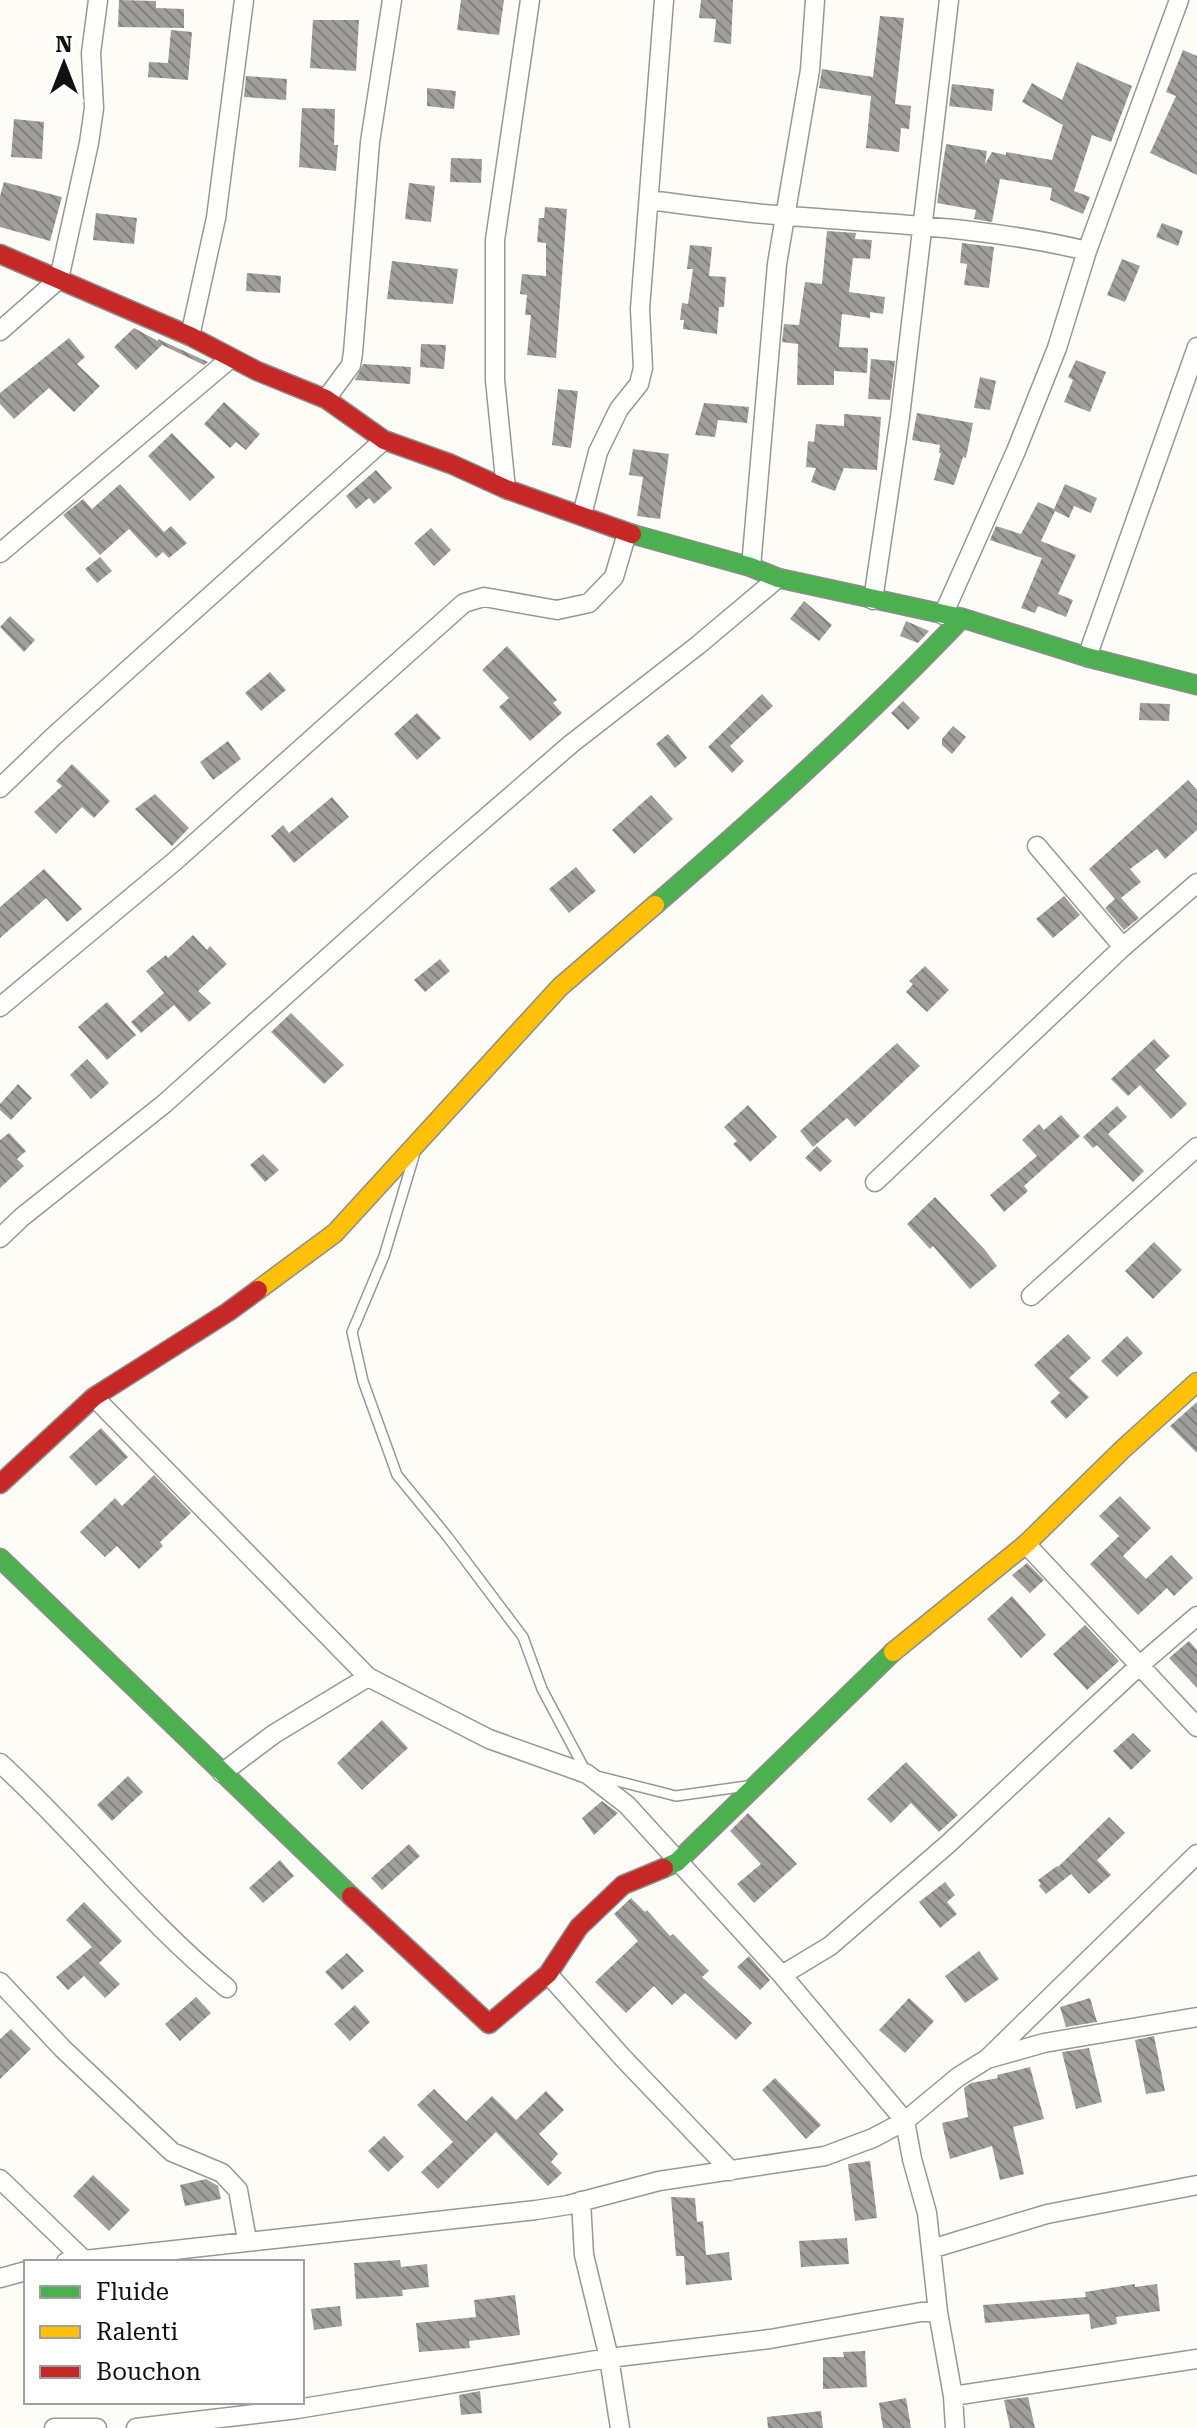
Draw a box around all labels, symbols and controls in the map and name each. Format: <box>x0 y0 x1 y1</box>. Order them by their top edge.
north arrow <box>24 24 104 104</box>
text: N <box>56 32 73 57</box>
legend <box>24 2260 304 2404</box>
text: Fluide <box>96 2278 169 2306</box>
text: Ralenti <box>96 2318 178 2346</box>
text: Bouchon <box>96 2358 201 2386</box>

